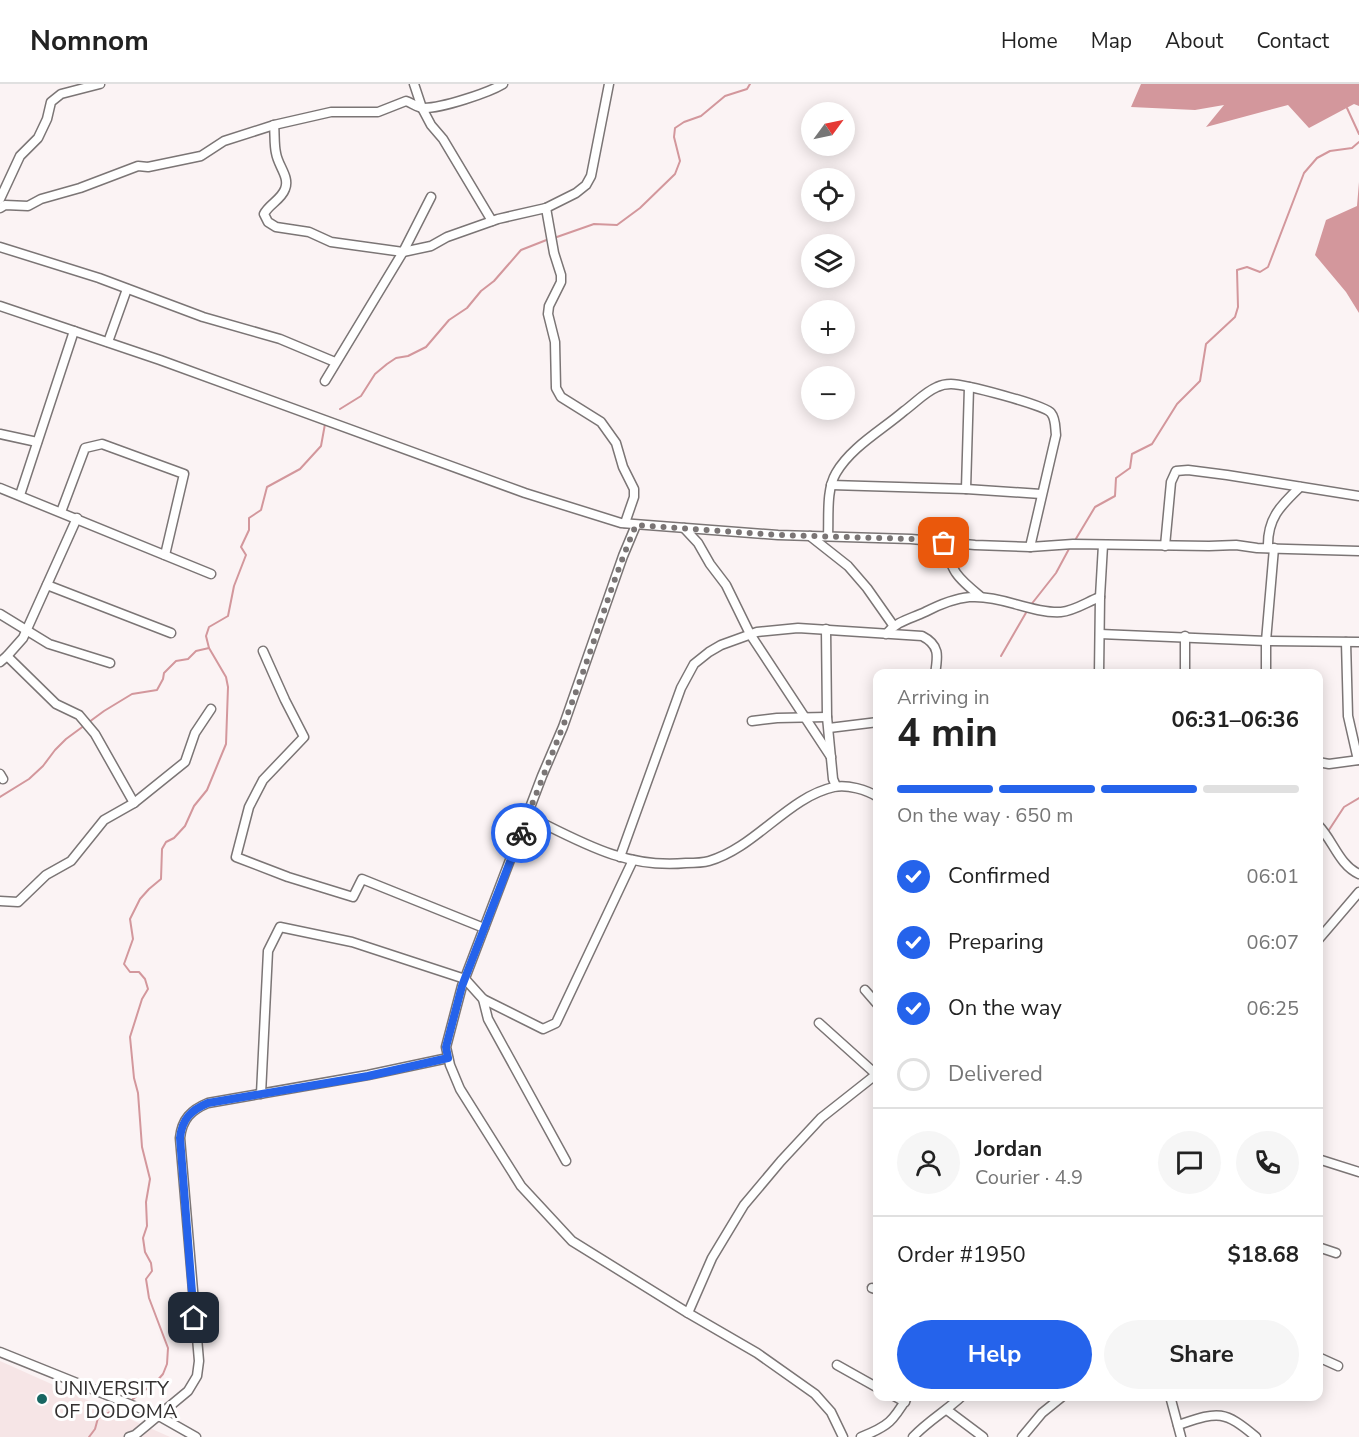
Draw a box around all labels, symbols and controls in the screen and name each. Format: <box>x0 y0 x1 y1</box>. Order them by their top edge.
text: Nomnom <box>30 22 149 60</box>
text: Home <box>1001 27 1058 55</box>
text: Map <box>1091 27 1132 55</box>
text: About <box>1165 27 1223 55</box>
text: Contact <box>1256 27 1329 55</box>
north arrow <box>801 102 855 156</box>
map controls <box>801 102 855 420</box>
button: locate <box>801 168 855 222</box>
button: layers <box>801 234 855 288</box>
button: + <box>801 300 855 354</box>
button: − <box>801 366 855 420</box>
pin <box>918 517 969 568</box>
icon: bag <box>927 526 960 559</box>
text: Arriving in <box>897 684 990 711</box>
text: 06:31–06:36 <box>1171 705 1299 735</box>
text: 4 min <box>897 707 998 760</box>
text: On the way · 650 m <box>897 802 1073 829</box>
courier <box>491 803 551 863</box>
icon: bike <box>505 817 538 850</box>
icon: check <box>897 860 930 893</box>
text: Confirmed <box>948 861 1050 891</box>
text: 06:01 <box>1246 863 1299 890</box>
icon: check <box>897 926 930 959</box>
text: Preparing <box>948 927 1044 957</box>
text: 06:07 <box>1246 929 1299 956</box>
icon: check <box>897 992 930 1025</box>
text: On the way <box>948 993 1062 1023</box>
text: 06:25 <box>1246 995 1299 1022</box>
text: Delivered <box>948 1059 1043 1089</box>
button: person <box>897 1131 960 1194</box>
button: chat <box>1158 1131 1221 1194</box>
button: phone <box>1236 1131 1299 1194</box>
text: Jordan <box>975 1134 1042 1164</box>
text: Courier · 4.9 <box>975 1164 1083 1191</box>
text: Order #1950 <box>897 1240 1026 1270</box>
text: $18.68 <box>1228 1240 1299 1270</box>
pin <box>168 1292 219 1343</box>
icon: home <box>177 1301 210 1334</box>
button: Help <box>897 1320 1092 1389</box>
button: Share <box>1104 1320 1299 1389</box>
place label: UNIVERSITY OF DODOMA <box>54 1375 178 1425</box>
marker: UNIVERSITY OF DODOMA <box>35 1392 49 1406</box>

